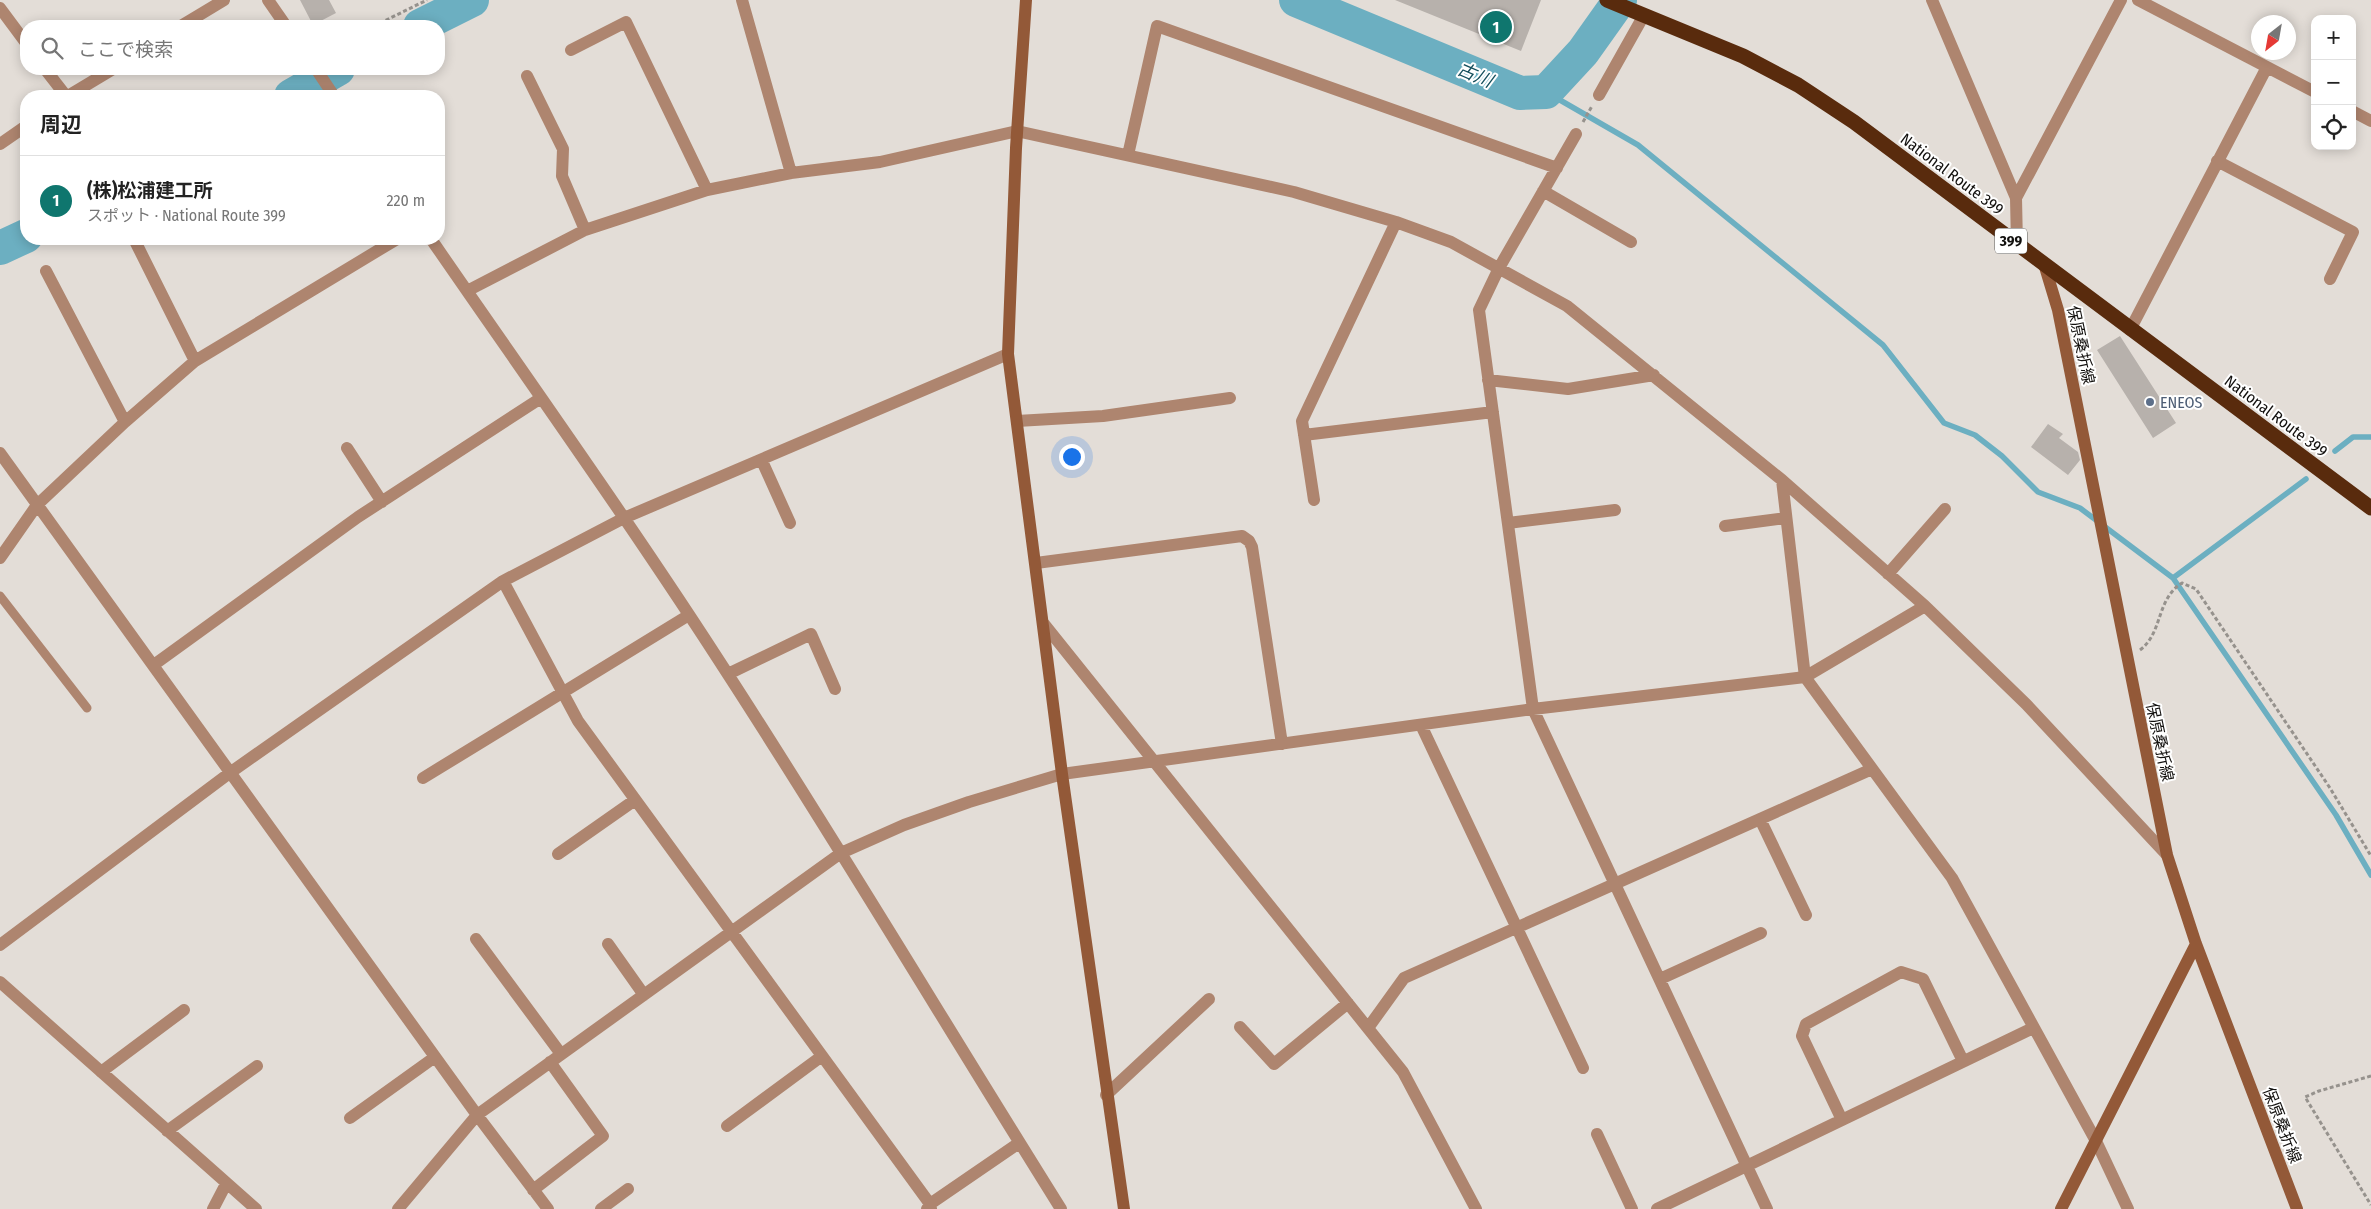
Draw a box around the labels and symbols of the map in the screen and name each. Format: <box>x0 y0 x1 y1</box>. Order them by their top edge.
pin: 1 <box>1480 8 1512 46</box>
north arrow <box>2251 15 2296 60</box>
water label: 古川 <box>1454 58 1498 93</box>
street label: National Route 399 <box>1897 129 2007 219</box>
road number: 399 <box>1995 228 2027 254</box>
street label: 保原桑折線 <box>2063 304 2099 386</box>
street label: National Route 399 <box>2221 371 2331 461</box>
place label: ENEOS <box>2160 393 2203 412</box>
marker: ENEOS <box>2144 396 2156 408</box>
your location <box>1059 444 1085 470</box>
street label: 保原桑折線 <box>2142 701 2178 783</box>
street label: 保原桑折線 <box>2259 1084 2305 1166</box>

